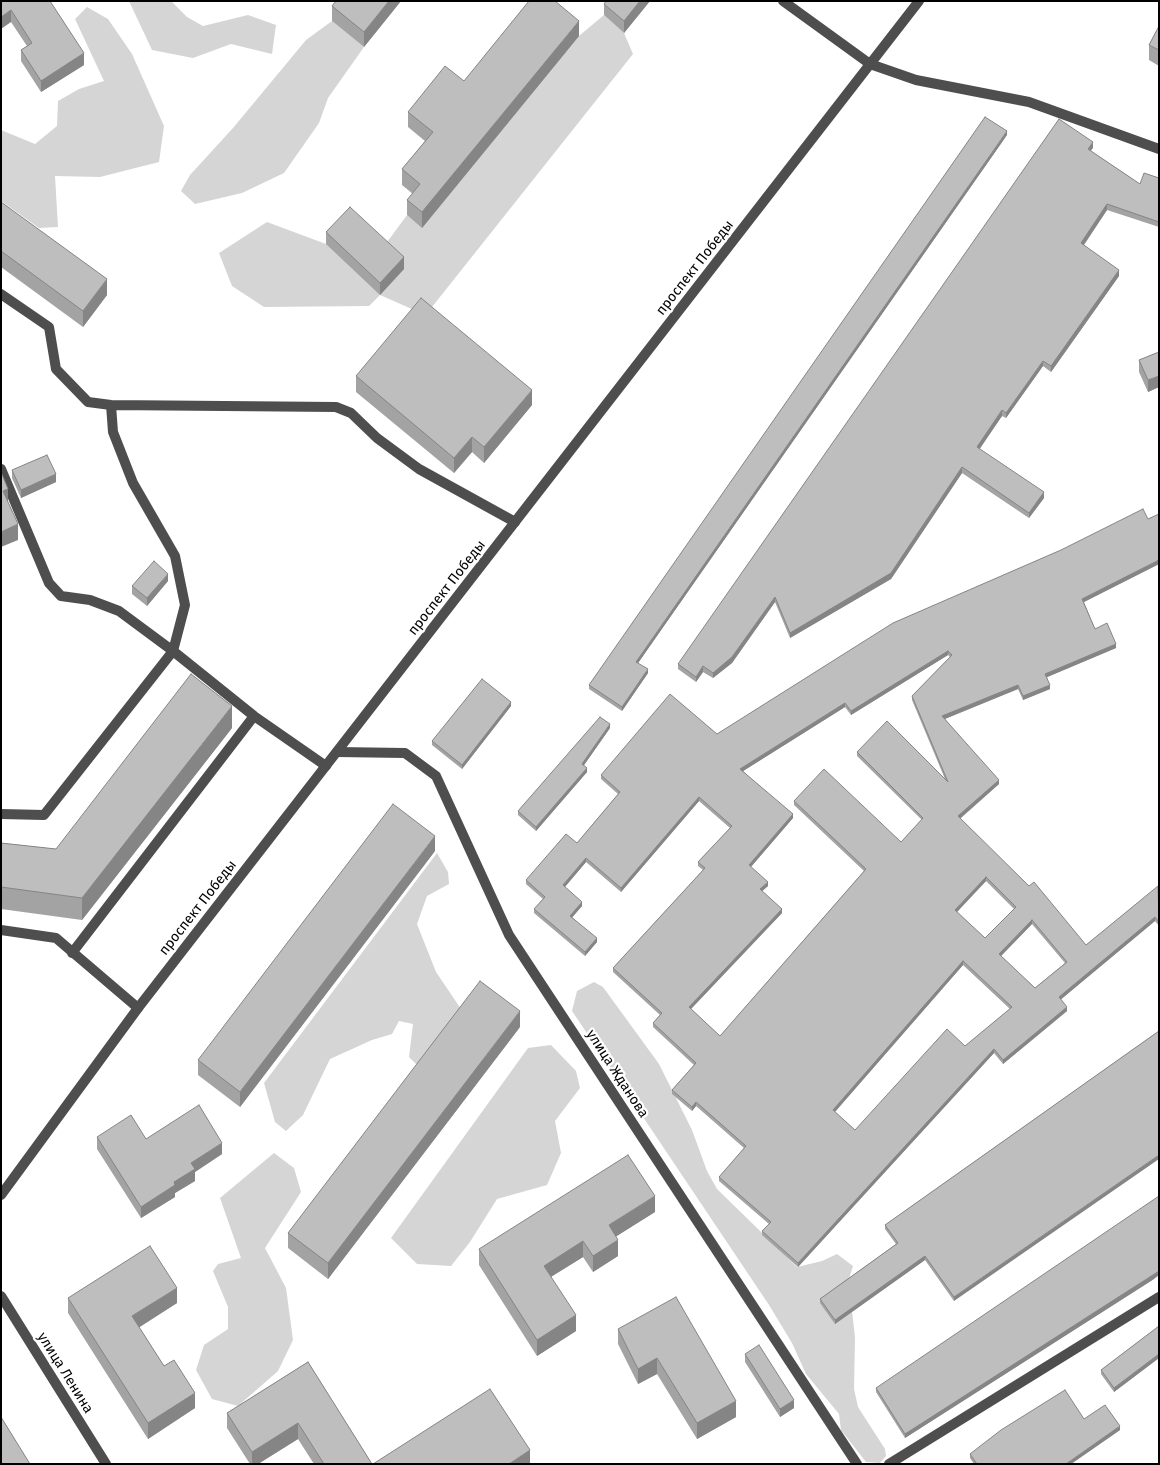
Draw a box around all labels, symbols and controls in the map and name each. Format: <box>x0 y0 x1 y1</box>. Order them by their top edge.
street label: проспект Победы <box>653 217 737 319</box>
street label: проспект Победы <box>405 537 489 639</box>
street label: проспект Победы <box>156 857 240 959</box>
street label: улица Жданова <box>582 1027 652 1121</box>
street label: улица Ленина <box>33 1329 97 1417</box>

